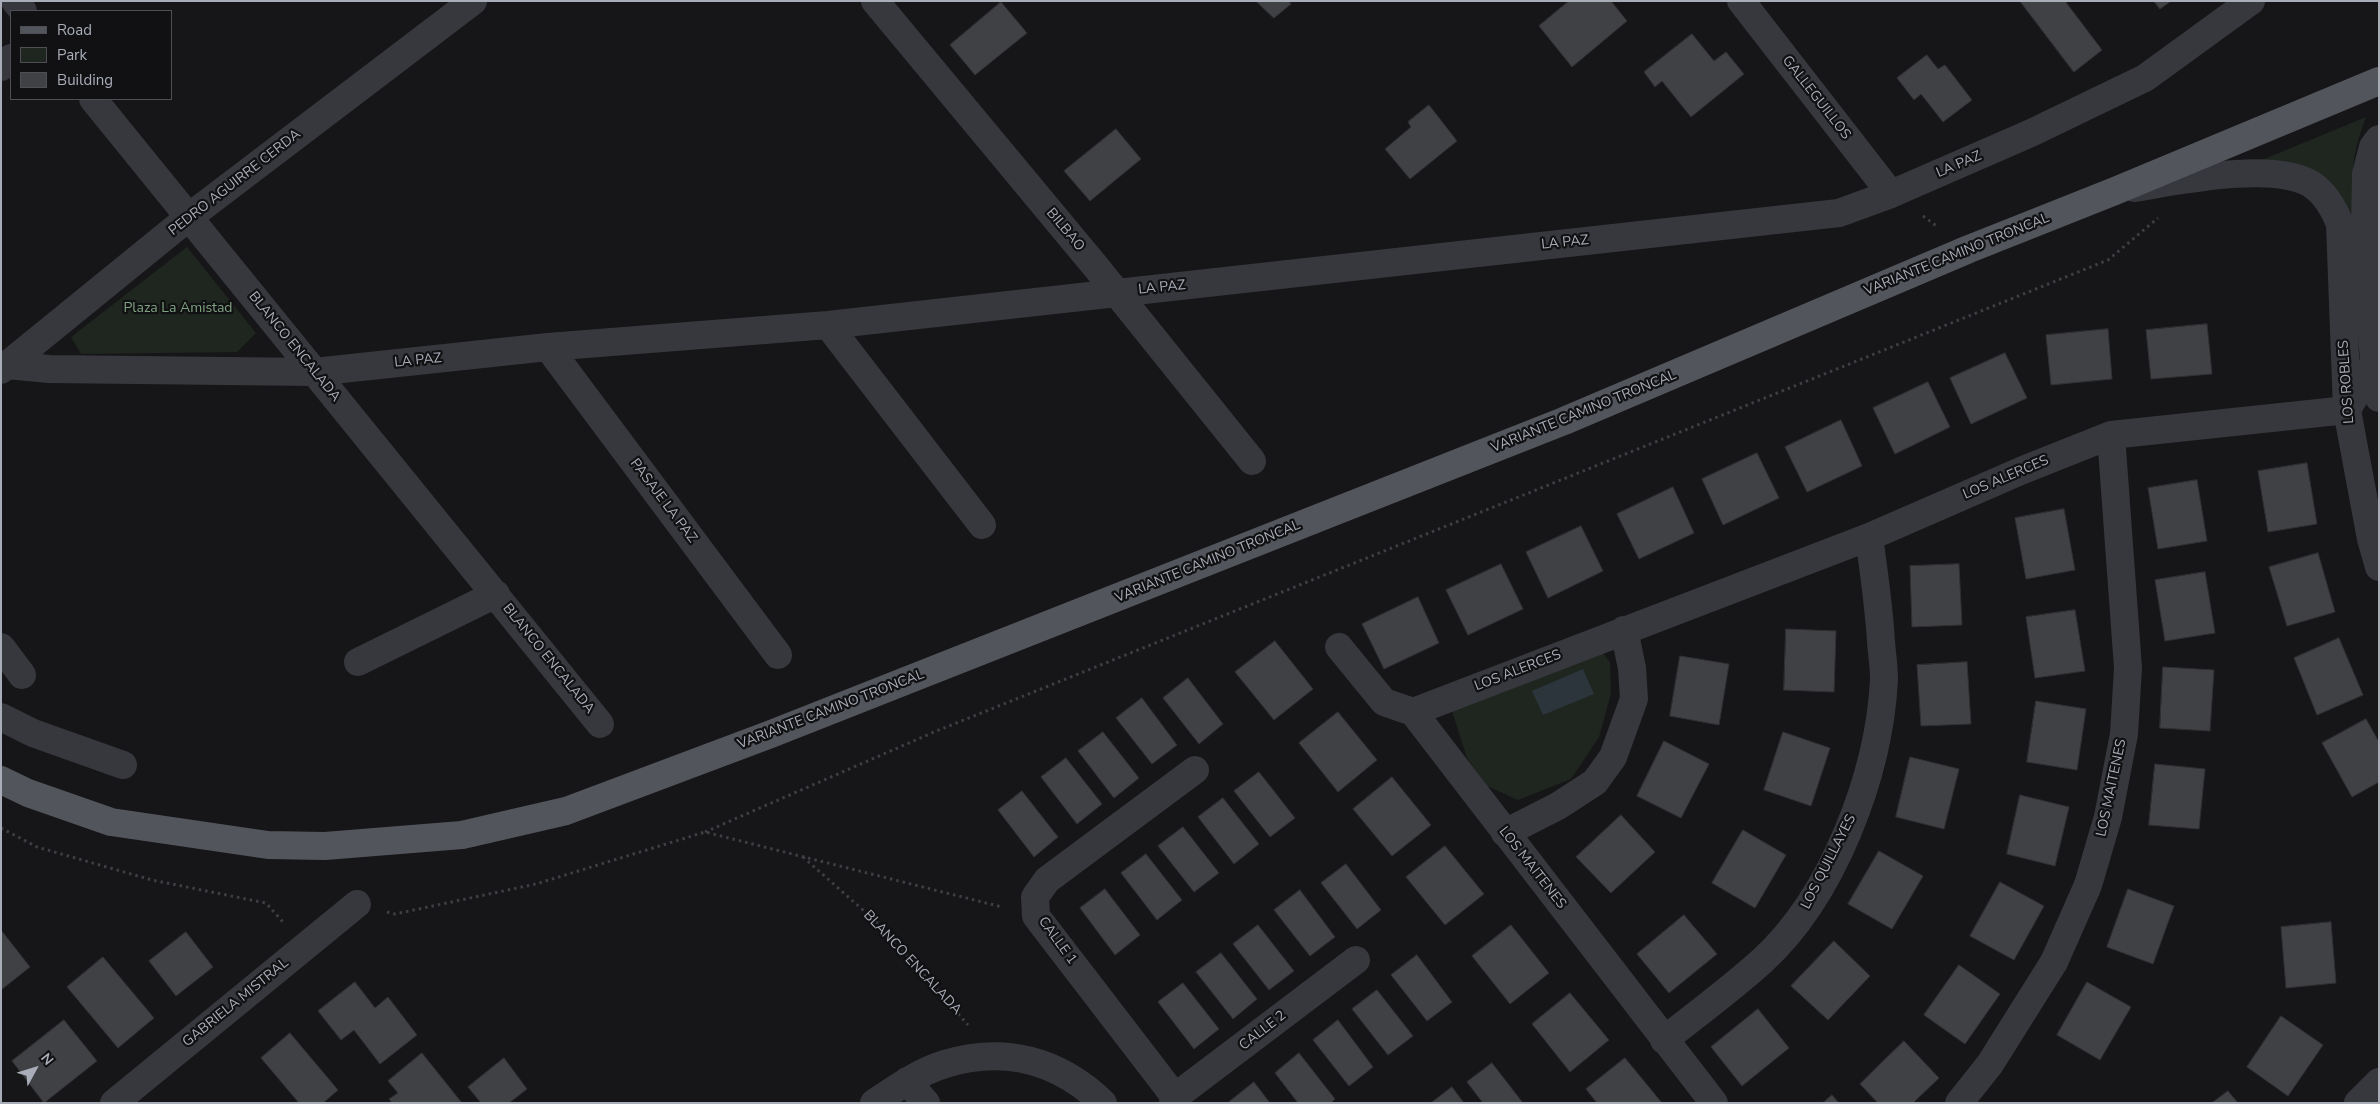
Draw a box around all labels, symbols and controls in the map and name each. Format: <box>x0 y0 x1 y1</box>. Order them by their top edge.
legend <box>10 10 172 100</box>
text: Road <box>57 20 92 40</box>
text: Park <box>57 45 87 65</box>
street label: GALLEGUILLOS <box>1778 53 1854 143</box>
text: Building <box>57 70 113 90</box>
street label: PEDRO AGUIRRE CERDA <box>166 126 304 240</box>
street label: LA PAZ <box>1934 148 1984 182</box>
street label: BILBAO <box>1042 205 1088 255</box>
street label: VARIANTE CAMINO TRONCAL <box>1862 210 2052 300</box>
street label: LA PAZ <box>1541 232 1589 254</box>
street label: LA PAZ <box>1138 277 1186 299</box>
street label: BLANCO ENCALADA <box>244 289 344 405</box>
park label: Plaza La Amistad <box>123 301 233 317</box>
street label: LOS ROBLES <box>2336 340 2358 424</box>
street label: LA PAZ <box>394 350 442 372</box>
street label: VARIANTE CAMINO TRONCAL <box>1489 367 1679 457</box>
street label: LOS ALERCES <box>1961 452 2051 504</box>
street label: PASAJE LA PAZ <box>626 456 700 546</box>
street label: VARIANTE CAMINO TRONCAL <box>1113 517 1303 607</box>
street label: BLANCO ENCALADA <box>498 601 598 717</box>
street label: LOS ALERCES <box>1472 647 1564 695</box>
street label: VARIANTE CAMINO TRONCAL <box>735 667 927 753</box>
street label: LOS MAITENES <box>2093 738 2131 838</box>
street label: LOS QUILLAYES <box>1798 812 1860 912</box>
street label: LOS MAITENES <box>1495 824 1569 912</box>
street label: BLANCO ENCALADA <box>859 907 965 1019</box>
street label: CALLE 1 <box>1034 914 1080 968</box>
street label: GABRIELA MISTRAL <box>180 955 292 1051</box>
street label: CALLE 2 <box>1236 1008 1290 1054</box>
north arrow <box>10 1044 60 1094</box>
text: N <box>36 1049 58 1069</box>

